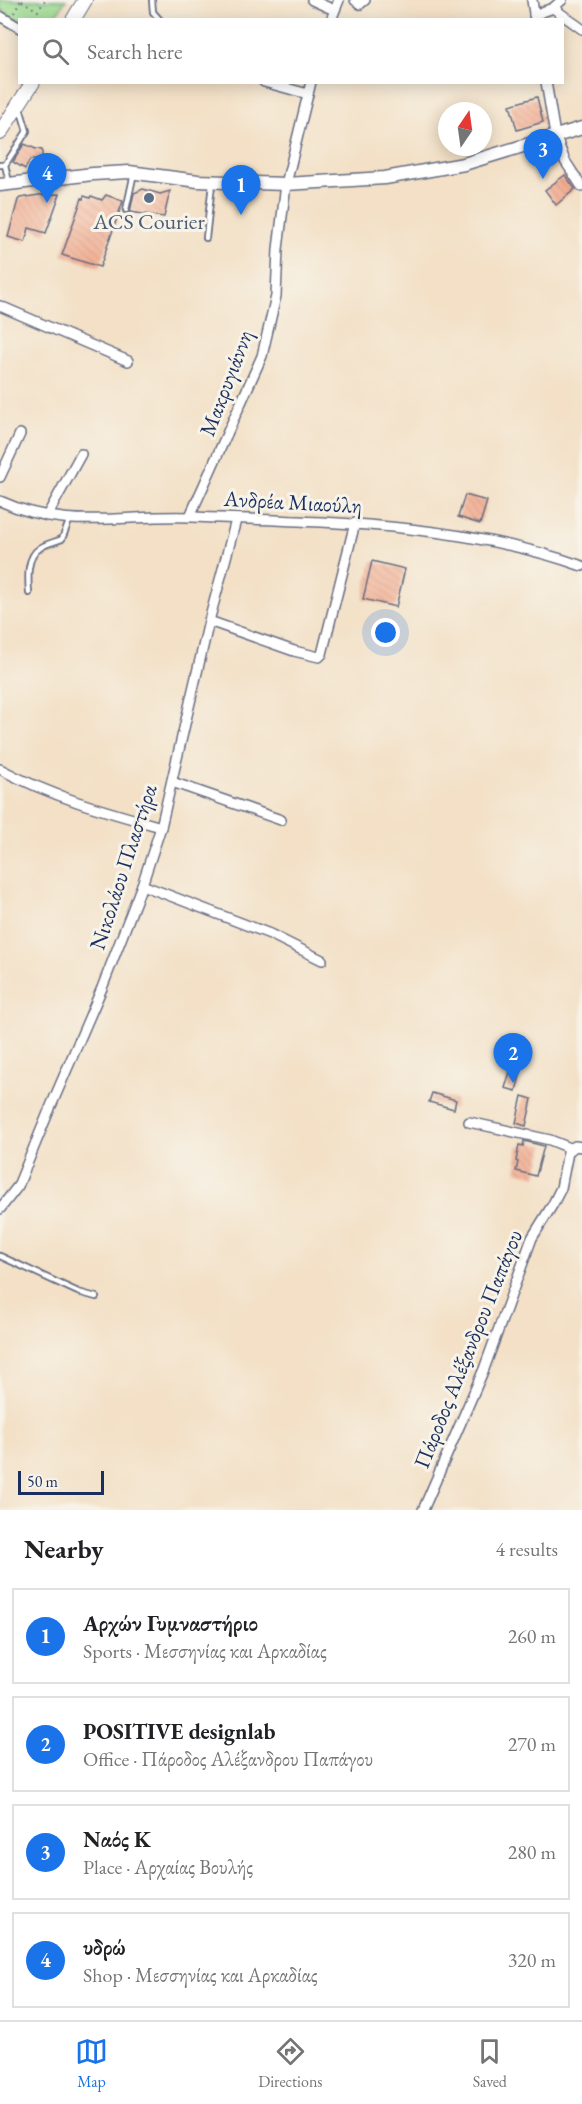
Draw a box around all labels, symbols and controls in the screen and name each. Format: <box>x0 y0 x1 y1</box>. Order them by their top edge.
search box <box>18 18 564 84</box>
icon: search <box>39 35 72 68</box>
text: Search here <box>87 37 182 66</box>
north arrow <box>438 102 492 156</box>
pin: 3 <box>524 130 562 179</box>
pin: 4 <box>28 154 66 203</box>
pin: 1 <box>222 166 260 215</box>
marker: ACS Courier <box>142 191 156 205</box>
place label: ACS Courier <box>92 207 205 236</box>
street label: Μακρυγιάννη <box>192 326 260 440</box>
street label: Ανδρέα Μιαούλη <box>222 484 363 520</box>
your location <box>371 618 400 647</box>
street label: Νικολάου Πλαστήρα <box>83 780 164 953</box>
pin: 2 <box>494 1034 532 1083</box>
street label: Πάροδος Αλέξανδρου Παπάγου <box>407 1225 529 1473</box>
scale bar <box>18 1468 104 1496</box>
text: 50 m <box>27 1471 58 1492</box>
text: Nearby <box>24 1532 104 1566</box>
text: 4 results <box>495 1536 558 1562</box>
text: Αρχών Γυμναστήριο <box>83 1609 258 1638</box>
text: 1 <box>40 1623 51 1649</box>
text: 260 m <box>508 1623 556 1649</box>
text: Sports · Μεσσηνίας και Αρκαδίας <box>83 1638 327 1664</box>
text: POSITIVE designlab <box>83 1717 275 1746</box>
text: 2 <box>40 1731 51 1757</box>
text: 270 m <box>508 1731 556 1757</box>
text: Office · Πάροδος Αλέξανδρου Παπάγου <box>83 1746 373 1772</box>
text: Ναός Κ <box>83 1825 151 1854</box>
text: 3 <box>40 1839 51 1865</box>
text: 280 m <box>508 1839 556 1865</box>
text: Place · Αρχαίας Βουλής <box>83 1854 253 1880</box>
text: υδρώ <box>83 1933 126 1962</box>
text: 4 <box>40 1947 51 1973</box>
text: 320 m <box>508 1947 556 1973</box>
text: Shop · Μεσσηνίας και Αρκαδίας <box>83 1962 318 1988</box>
tab: Map <box>75 2035 108 2092</box>
tab: Directions <box>258 2035 323 2092</box>
tab: Saved <box>473 2035 507 2092</box>

